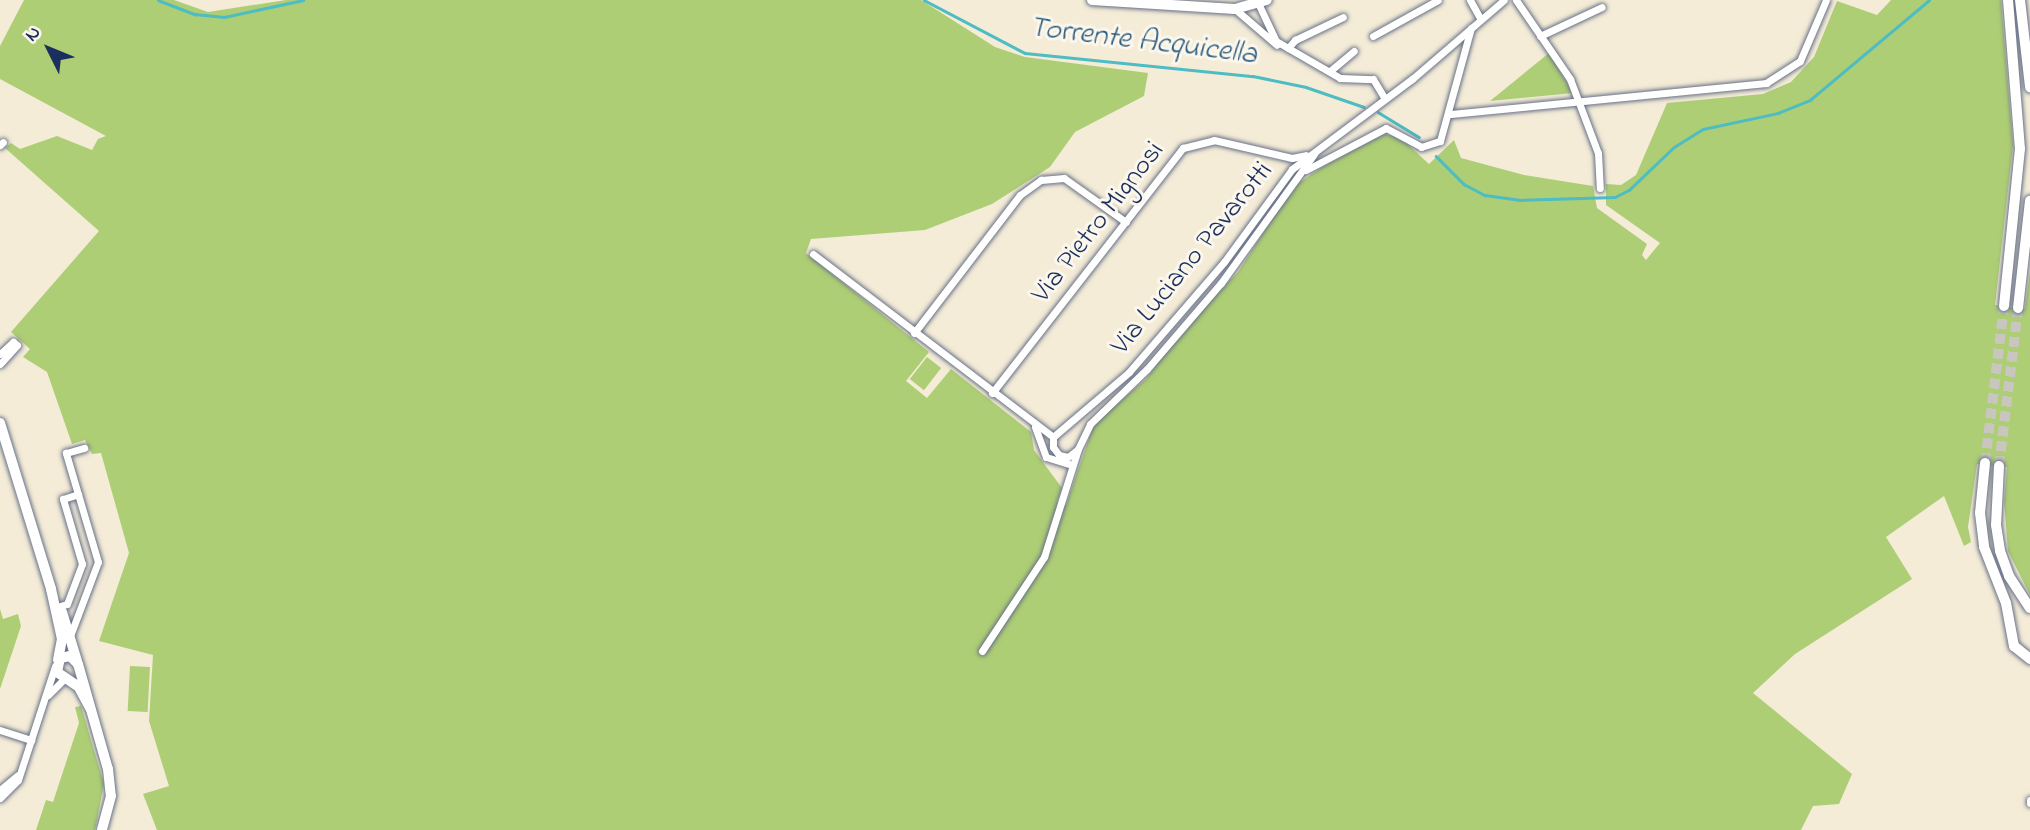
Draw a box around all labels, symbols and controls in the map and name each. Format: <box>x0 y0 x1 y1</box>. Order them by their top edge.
water label: Torrente Acquicella <box>1027 10 1259 74</box>
north arrow <box>14 14 84 84</box>
text: N <box>19 20 48 48</box>
street label: Via Pietro Mignosi <box>1025 136 1173 310</box>
street label: Via Luciano Pavarotti <box>1105 156 1281 362</box>

